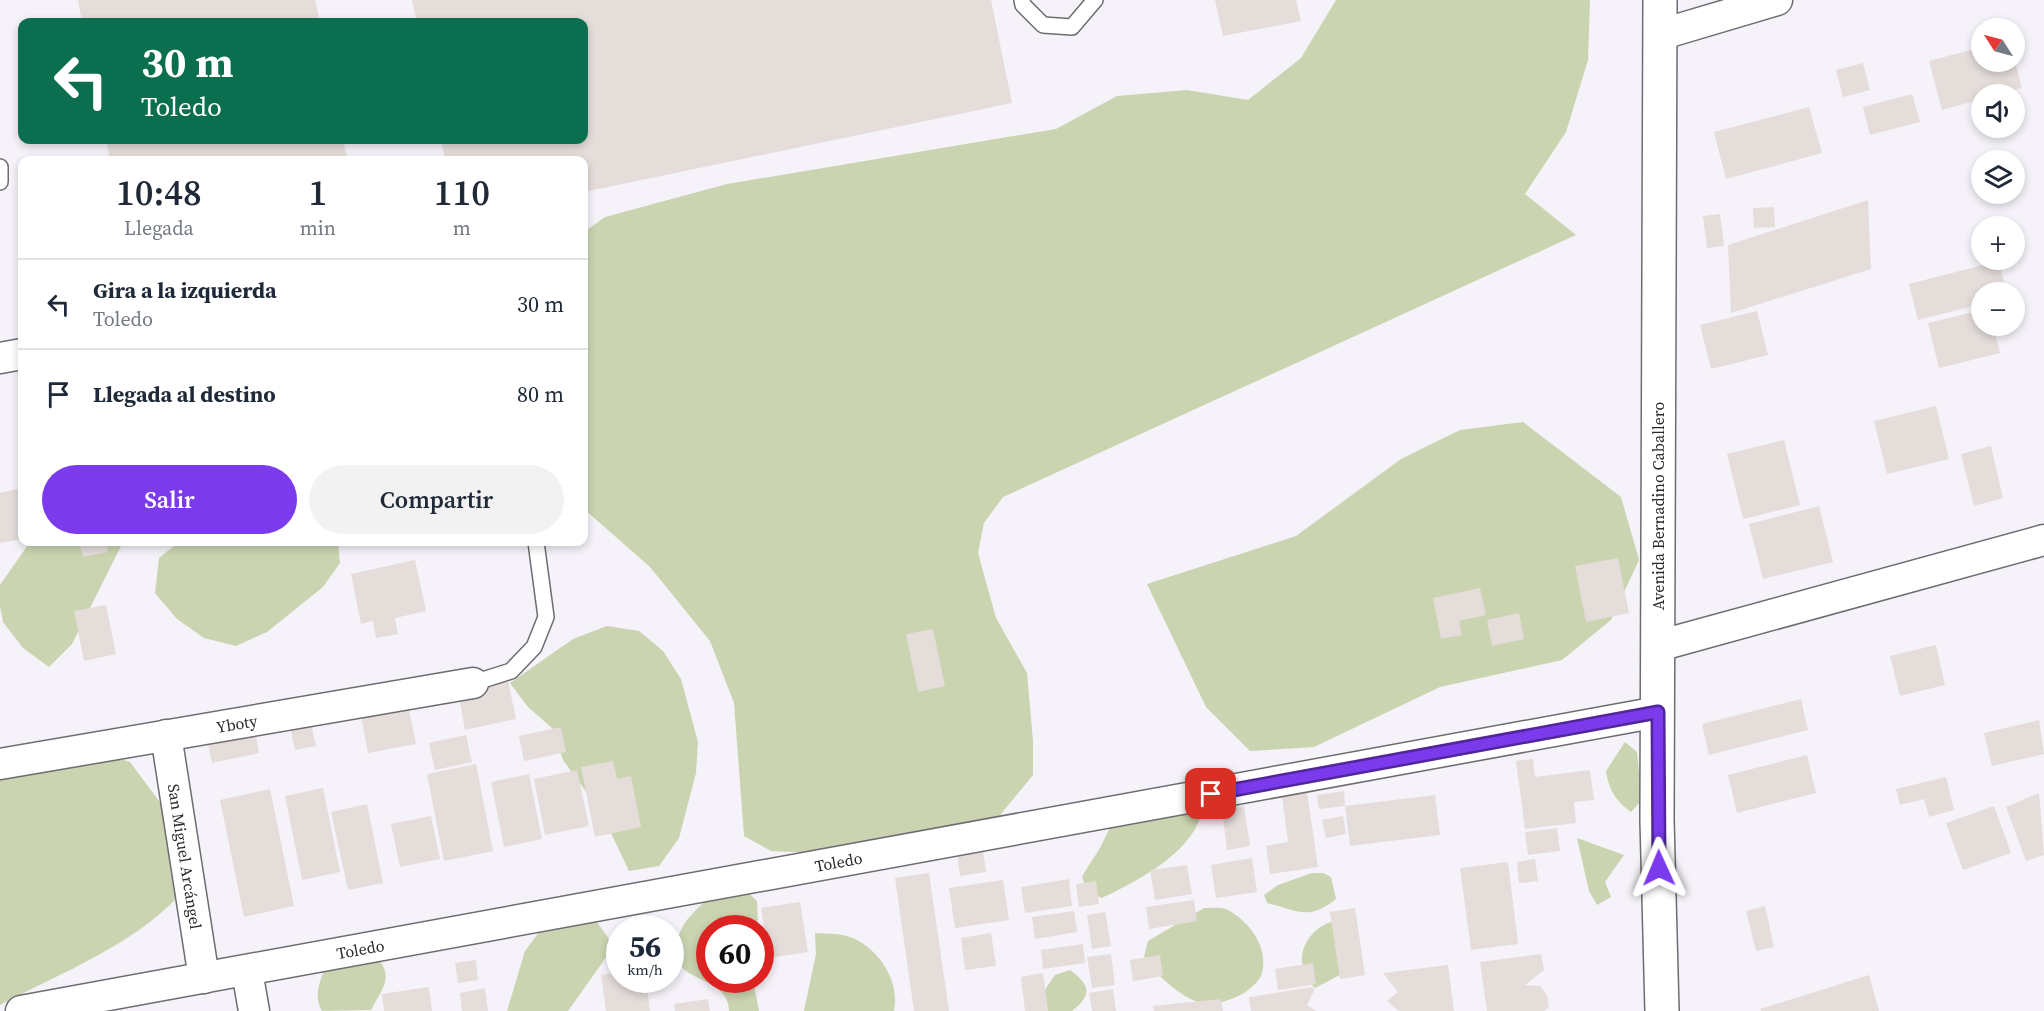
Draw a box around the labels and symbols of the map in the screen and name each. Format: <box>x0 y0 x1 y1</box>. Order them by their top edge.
north arrow <box>1971 18 2025 72</box>
street label: Avenida Bernadino Caballero <box>1647 402 1669 610</box>
street label: Yboty <box>214 709 260 738</box>
pin <box>1185 768 1236 819</box>
street label: San Miguel Arcángel <box>163 782 207 931</box>
position arrow <box>1627 836 1691 900</box>
street label: Toledo <box>813 847 864 877</box>
speed limit sign: 60 <box>696 915 774 993</box>
street label: Toledo <box>335 934 386 964</box>

